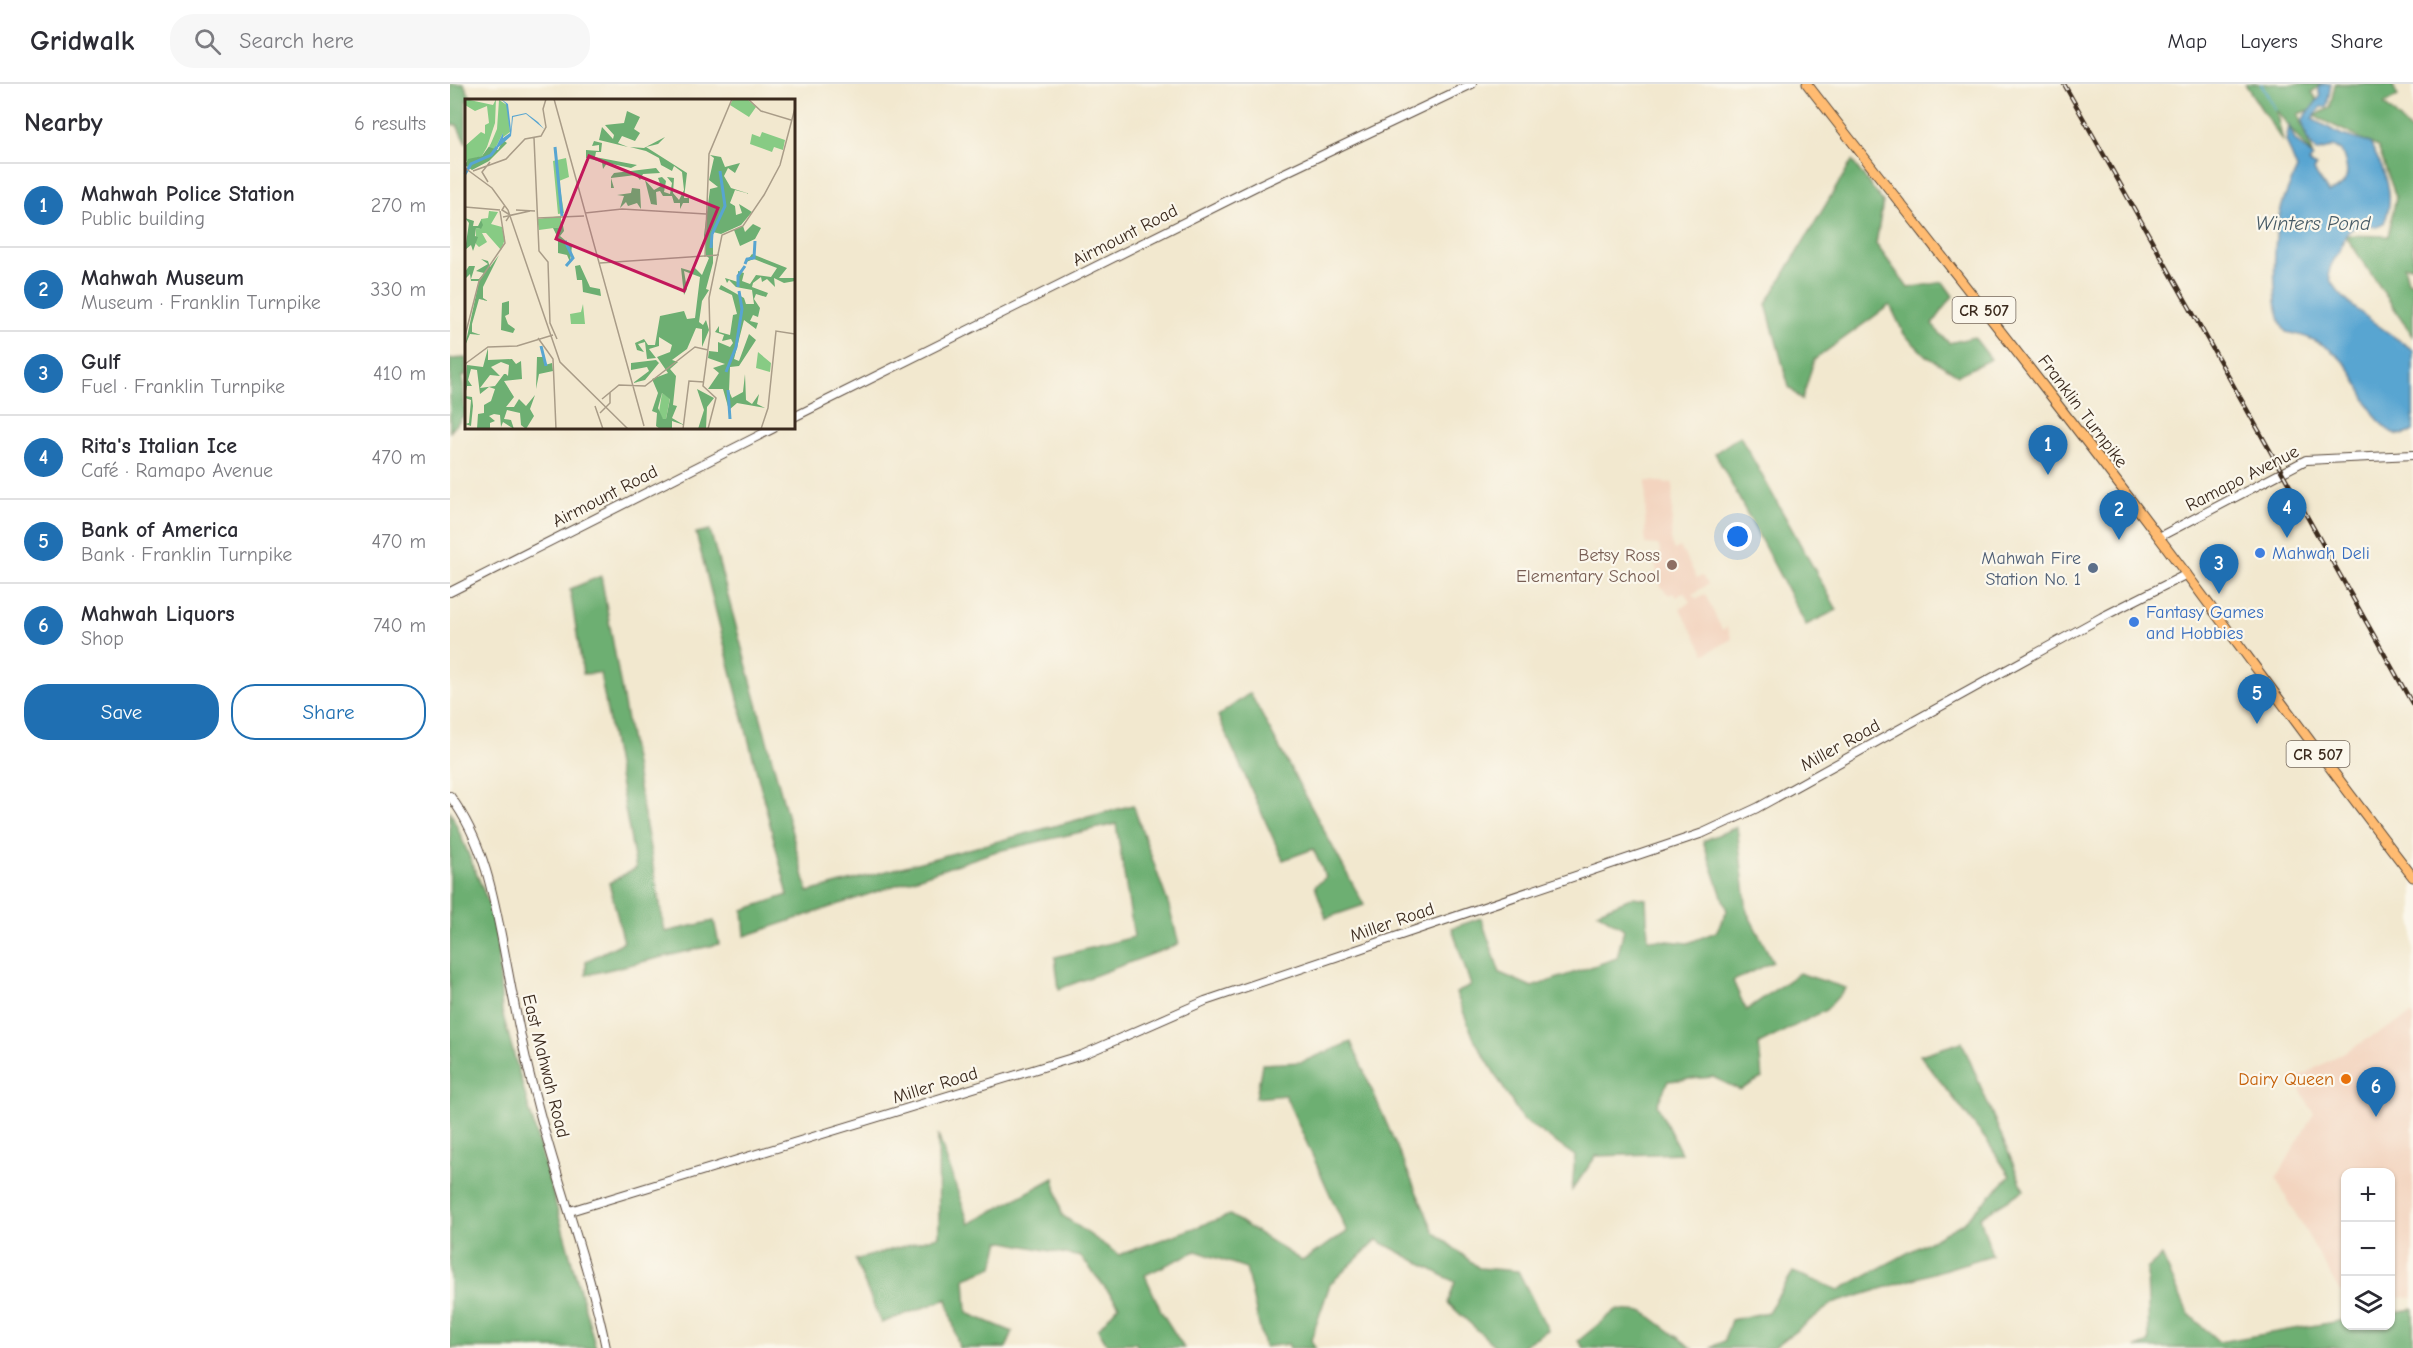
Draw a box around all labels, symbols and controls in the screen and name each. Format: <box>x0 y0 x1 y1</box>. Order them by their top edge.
search box <box>170 14 590 68</box>
text: Gridwalk <box>30 25 134 57</box>
icon: search <box>191 25 224 58</box>
text: Search here <box>239 28 354 54</box>
text: Map <box>2168 29 2207 53</box>
text: Layers <box>2240 29 2298 53</box>
text: Share <box>2331 29 2383 53</box>
inset map <box>465 99 795 429</box>
text: Nearby <box>24 108 103 138</box>
text: 6 results <box>354 112 426 135</box>
text: Mahwah Police Station <box>81 181 295 207</box>
text: 1 <box>40 194 47 217</box>
text: 270 m <box>371 194 426 217</box>
street label: Airmount Road <box>1069 200 1181 271</box>
text: Public building <box>81 207 205 230</box>
water label: Winters Pond <box>2255 212 2372 235</box>
text: Mahwah Museum <box>81 265 244 291</box>
text: 2 <box>39 278 48 301</box>
text: 330 m <box>370 278 426 301</box>
text: Museum · Franklin Turnpike <box>81 291 321 314</box>
road number: CR 507 <box>1952 297 2015 323</box>
text: Gulf <box>81 349 120 375</box>
street label: Franklin Turnpike <box>2033 351 2132 472</box>
text: 3 <box>39 362 48 385</box>
text: 410 m <box>373 362 426 385</box>
text: Fuel · Franklin Turnpike <box>81 375 285 398</box>
pin: 1 <box>2028 426 2068 475</box>
text: Rita's Italian Ice <box>81 433 237 459</box>
street label: Ramapo Avenue <box>2182 441 2302 516</box>
text: 4 <box>39 446 48 469</box>
text: 470 m <box>371 446 426 469</box>
text: Café · Ramapo Avenue <box>81 459 273 482</box>
street label: Airmount Road <box>549 461 661 532</box>
pin: 4 <box>2268 488 2306 538</box>
pin: 2 <box>2100 490 2138 540</box>
text: Bank of America <box>81 517 238 543</box>
your location <box>1723 522 1752 551</box>
text: 5 <box>38 530 49 553</box>
text: 470 m <box>371 530 426 553</box>
text: Bank · Franklin Turnpike <box>81 543 292 566</box>
place label: Mahwah Deli <box>2272 543 2370 564</box>
pin: 3 <box>2200 544 2238 594</box>
place label: Betsy Ross Elementary School <box>1516 545 1660 587</box>
marker: Mahwah Deli <box>2253 546 2267 560</box>
place label: Mahwah Fire Station No. 1 <box>1981 548 2081 590</box>
marker: Betsy Ross Elementary School <box>1665 558 1679 572</box>
marker: Mahwah Fire Station No. 1 <box>2086 561 2100 575</box>
text: Mahwah Liquors <box>81 601 235 627</box>
place label: Fantasy Games and Hobbies <box>2146 602 2264 644</box>
text: 6 <box>38 614 49 637</box>
text: 740 m <box>373 614 426 637</box>
marker: Fantasy Games and Hobbies <box>2127 615 2141 629</box>
text: Shop <box>81 627 124 650</box>
pin: 5 <box>2238 674 2276 724</box>
button: Save <box>24 684 219 740</box>
button: Share <box>231 684 426 740</box>
street label: Miller Road <box>1797 715 1884 776</box>
road number: CR 507 <box>2286 741 2350 767</box>
street label: Miller Road <box>1347 898 1437 947</box>
street label: East Mahwah Road <box>518 992 573 1140</box>
street label: Miller Road <box>890 1063 980 1108</box>
pin: 6 <box>2356 1068 2396 1117</box>
place label: Dairy Queen <box>2238 1069 2334 1090</box>
marker: Dairy Queen <box>2339 1072 2353 1086</box>
map controls <box>2341 1168 2395 1330</box>
button: + <box>2341 1168 2395 1222</box>
button: − <box>2341 1222 2395 1276</box>
button: layers <box>2341 1276 2395 1330</box>

